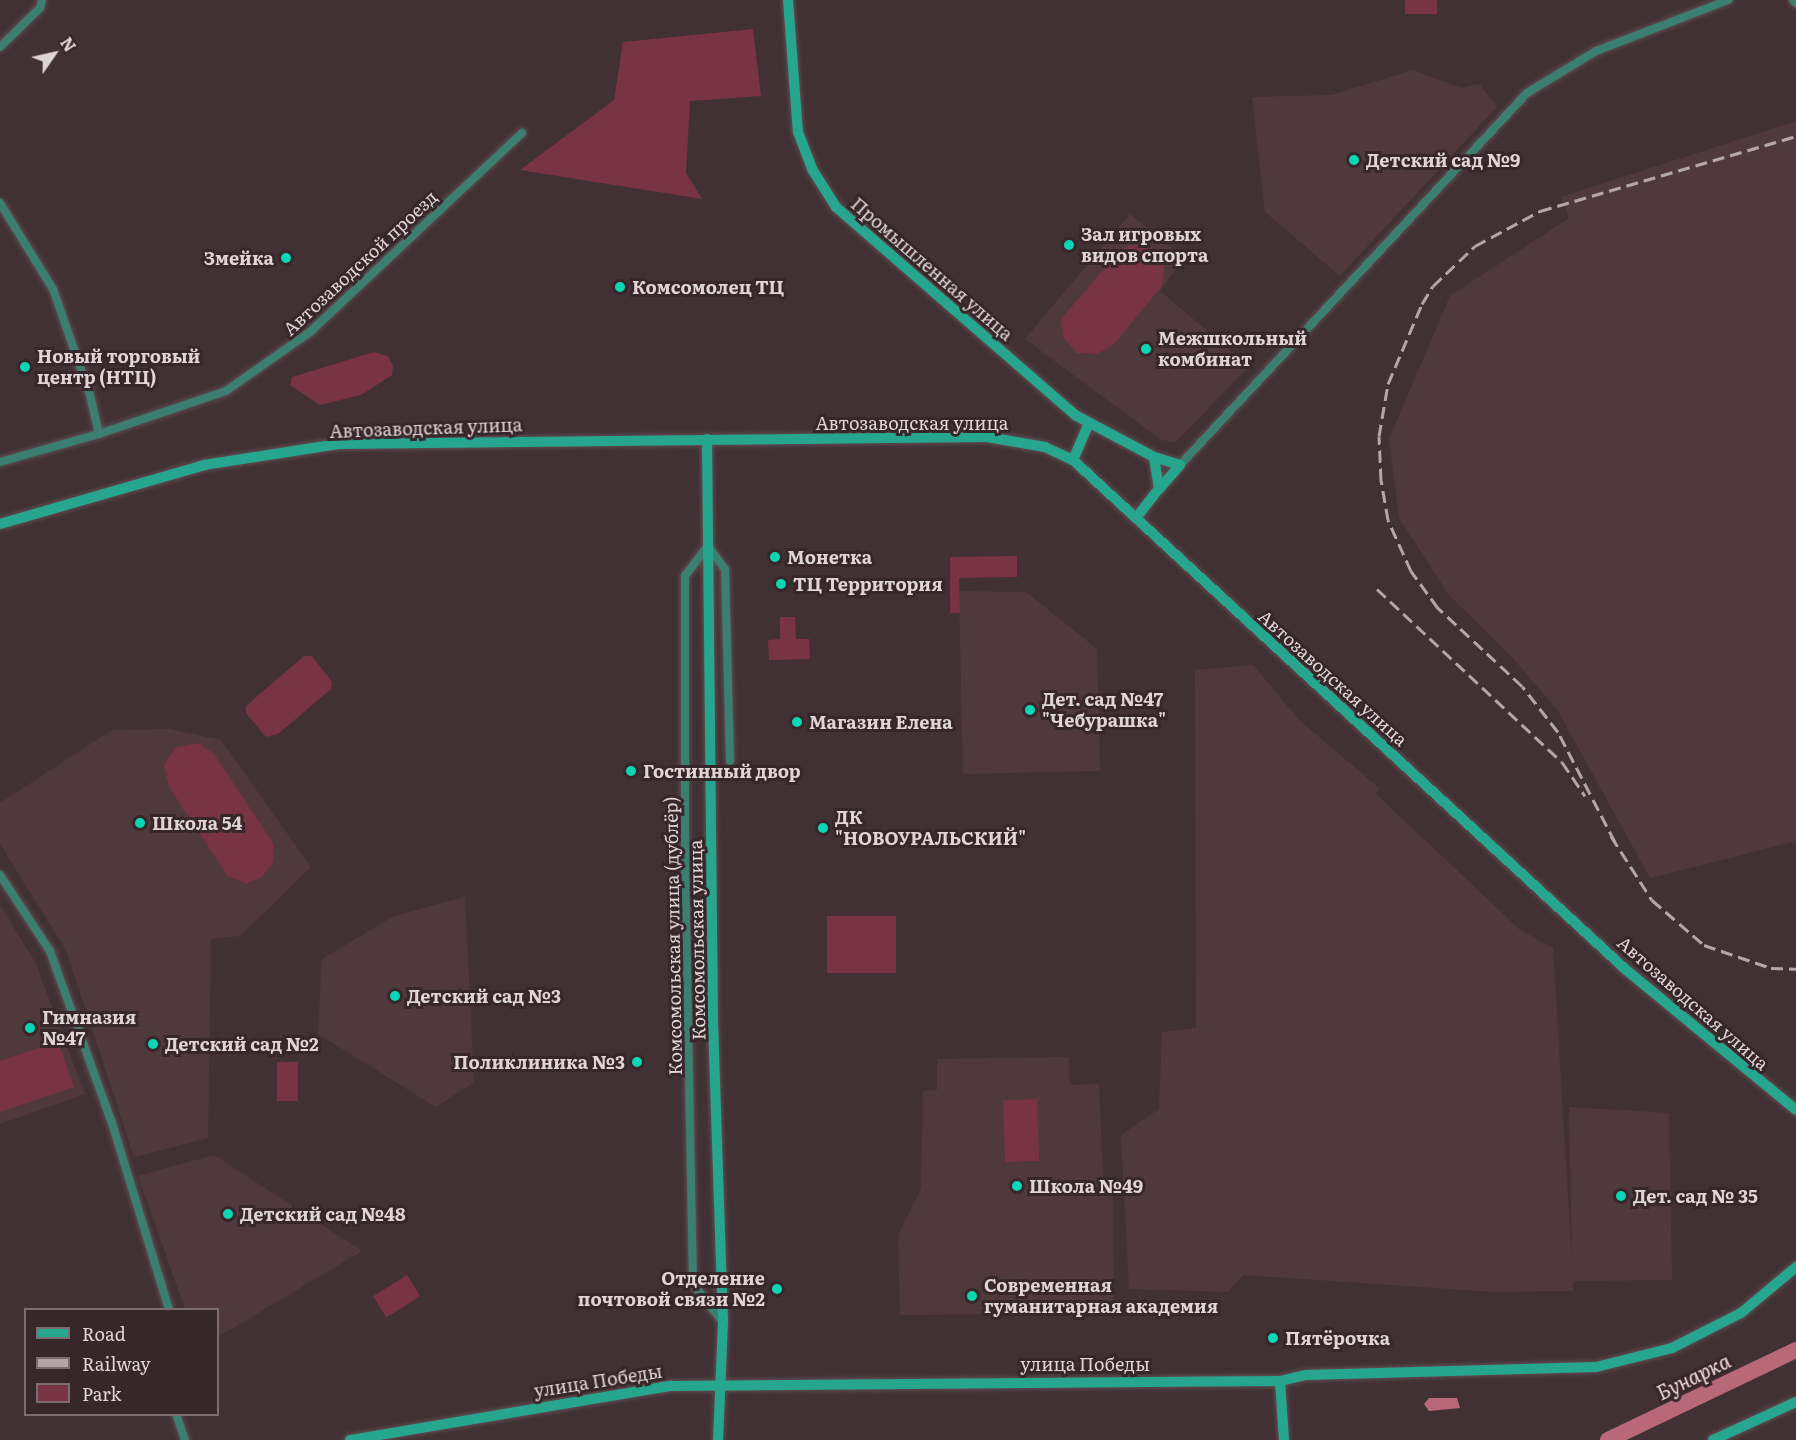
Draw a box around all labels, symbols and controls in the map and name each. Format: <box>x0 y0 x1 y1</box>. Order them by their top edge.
north arrow <box>24 24 84 84</box>
text: N <box>55 32 83 56</box>
place label: Детский сад №9 <box>1366 149 1520 171</box>
marker: Детский сад №9 <box>1347 153 1361 167</box>
street label: Автозаводской проезд <box>279 186 441 340</box>
street label: Промышленная улица <box>847 193 1017 345</box>
place label: Зал игровых видов спорта <box>1081 224 1208 266</box>
marker: Зал игровых видов спорта <box>1062 238 1076 252</box>
place label: Змейка <box>204 247 274 269</box>
marker: Змейка <box>279 251 293 265</box>
place label: Комсомолец ТЦ <box>632 276 784 298</box>
marker: Комсомолец ТЦ <box>613 280 627 294</box>
place label: Межшкольный комбинат <box>1158 328 1307 370</box>
marker: Межшкольный комбинат <box>1139 342 1153 356</box>
place label: Новый торговый центр (НТЦ) <box>37 346 200 388</box>
marker: Новый торговый центр (НТЦ) <box>18 360 32 374</box>
street label: Автозаводская улица <box>815 412 1009 434</box>
street label: Автозаводская улица <box>329 414 523 442</box>
place label: Монетка <box>787 546 872 568</box>
marker: Монетка <box>768 550 782 564</box>
place label: ТЦ Территория <box>793 573 943 595</box>
marker: ТЦ Территория <box>774 577 788 591</box>
street label: Автозаводская улица <box>1254 605 1412 751</box>
place label: Дет. сад №47 "Чебурашка" <box>1042 689 1166 732</box>
marker: Дет. сад №47 "Чебурашка" <box>1023 703 1037 717</box>
place label: Магазин Елена <box>809 711 953 733</box>
marker: Магазин Елена <box>790 715 804 729</box>
place label: Гостинный двор <box>643 760 801 782</box>
marker: Гостинный двор <box>624 764 638 778</box>
street label: Комсомольская улица (дублёр) <box>660 796 686 1076</box>
place label: ДК "НОВОУРАЛЬСКИЙ" <box>835 807 1026 850</box>
place label: Школа 54 <box>152 812 242 834</box>
marker: Школа 54 <box>133 816 147 830</box>
marker: ДК "НОВОУРАЛЬСКИЙ" <box>816 821 830 835</box>
street label: Комсомольская улица <box>684 839 710 1041</box>
street label: Автозаводская улица <box>1613 932 1773 1074</box>
place label: Детский сад №3 <box>407 985 561 1007</box>
marker: Детский сад №3 <box>388 989 402 1003</box>
place label: Гимназия №47 <box>42 1007 136 1050</box>
marker: Гимназия №47 <box>23 1021 37 1035</box>
place label: Детский сад №2 <box>165 1033 319 1055</box>
marker: Детский сад №2 <box>146 1037 160 1051</box>
place label: Поликлиника №3 <box>453 1051 625 1073</box>
marker: Поликлиника №3 <box>630 1055 644 1069</box>
place label: Школа №49 <box>1029 1175 1143 1197</box>
marker: Школа №49 <box>1010 1179 1024 1193</box>
place label: Дет. сад № 35 <box>1633 1185 1758 1207</box>
marker: Дет. сад № 35 <box>1614 1189 1628 1203</box>
place label: Детский сад №48 <box>240 1203 405 1225</box>
marker: Детский сад №48 <box>221 1207 235 1221</box>
place label: Отделение почтовой связи №2 <box>578 1268 765 1310</box>
place label: Современная гуманитарная академия <box>984 1275 1218 1318</box>
marker: Отделение почтовой связи №2 <box>770 1282 784 1296</box>
marker: Современная гуманитарная академия <box>965 1289 979 1303</box>
legend <box>24 1308 219 1416</box>
text: Road <box>82 1320 126 1347</box>
place label: Пятёрочка <box>1285 1327 1390 1349</box>
marker: Пятёрочка <box>1266 1331 1280 1345</box>
water label: Бунарка <box>1652 1348 1734 1404</box>
text: Railway <box>82 1350 151 1377</box>
street label: улица Победы <box>1020 1353 1150 1375</box>
street label: улица Победы <box>532 1360 664 1402</box>
text: Park <box>82 1380 121 1407</box>

